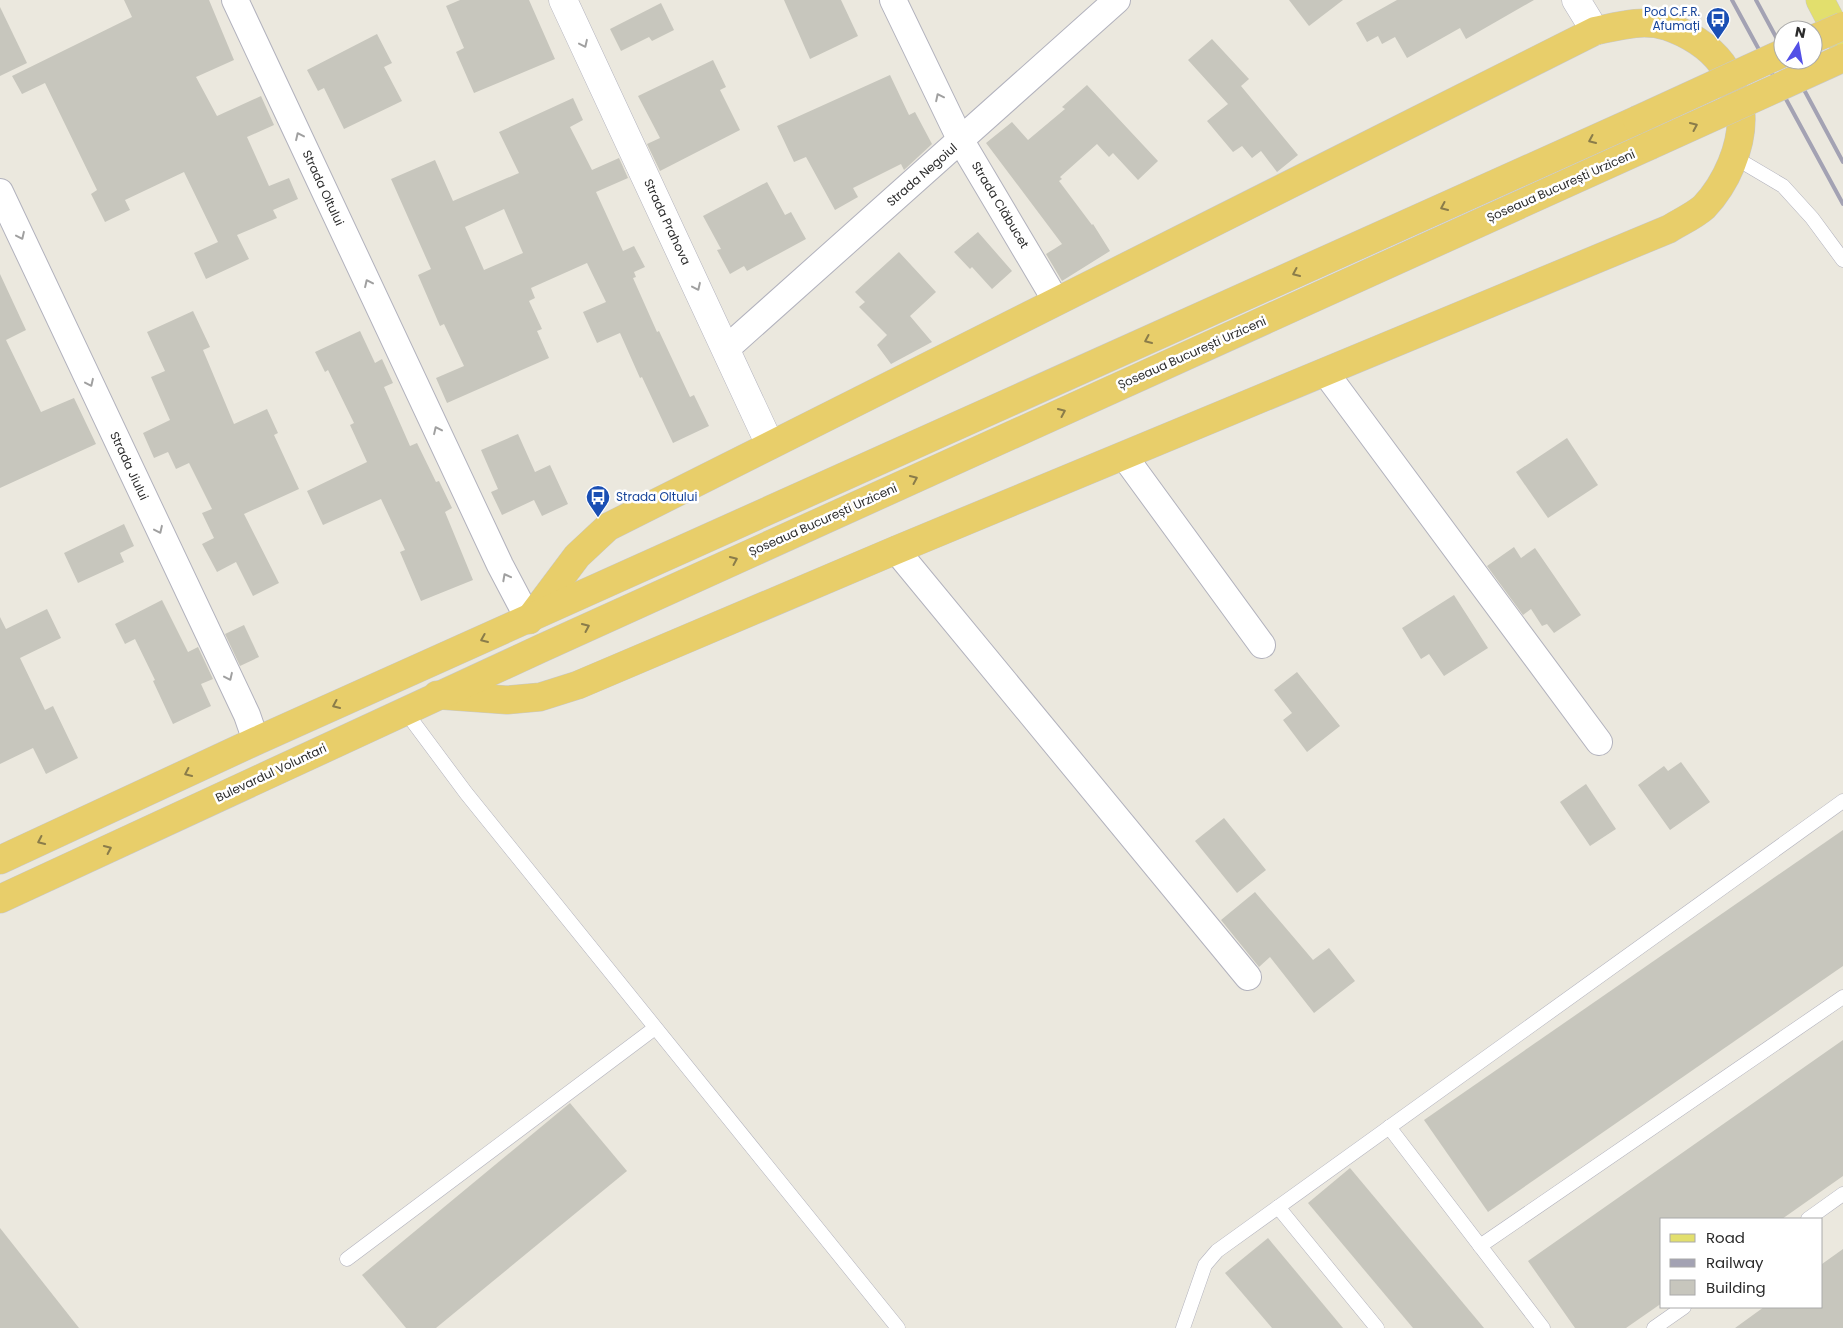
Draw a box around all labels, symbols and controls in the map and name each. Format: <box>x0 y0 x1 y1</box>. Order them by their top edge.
place label: Pod C.F.R. Afumați <box>1644 3 1700 34</box>
bus stop icon: Pod C.F.R. Afumați <box>1705 6 1731 40</box>
north arrow <box>1773 20 1823 70</box>
text: N <box>1793 21 1808 43</box>
one-way arrow <box>577 39 588 48</box>
one-way arrow <box>935 93 946 102</box>
one-way arrow <box>1689 121 1698 132</box>
one-way arrow <box>294 132 305 141</box>
one-way arrow <box>1588 133 1597 144</box>
street label: Strada Negoiul <box>883 139 961 210</box>
street label: Șoseaua București Urziceni <box>1484 145 1638 226</box>
street label: Strada Oltului <box>299 147 348 228</box>
street label: Strada Clăbucet <box>968 158 1033 251</box>
street label: Strada Prahova <box>640 176 695 268</box>
one-way arrow <box>1440 200 1449 211</box>
one-way arrow <box>15 231 25 240</box>
one-way arrow <box>1292 267 1301 278</box>
one-way arrow <box>363 279 374 288</box>
one-way arrow <box>690 282 701 291</box>
street label: Șoseaua București Urziceni <box>1115 312 1269 393</box>
one-way arrow <box>1144 334 1153 345</box>
one-way arrow <box>84 378 94 387</box>
one-way arrow <box>1057 407 1066 418</box>
one-way arrow <box>432 426 443 435</box>
street label: Strada Jiului <box>106 429 153 503</box>
one-way arrow <box>909 474 918 485</box>
street label: Șoseaua București Urziceni <box>746 479 900 560</box>
bus stop icon: Strada Oltului <box>585 484 611 518</box>
place label: Strada Oltului <box>616 488 697 505</box>
one-way arrow <box>153 525 164 534</box>
one-way arrow <box>729 556 738 567</box>
one-way arrow <box>503 573 513 582</box>
one-way arrow <box>581 623 590 634</box>
one-way arrow <box>481 634 489 644</box>
one-way arrow <box>222 672 233 681</box>
one-way arrow <box>332 699 341 710</box>
street label: Bulevardul Voluntari <box>212 739 329 806</box>
one-way arrow <box>184 766 193 777</box>
one-way arrow <box>37 834 46 845</box>
one-way arrow <box>103 844 112 855</box>
legend <box>1660 1218 1823 1308</box>
text: Road <box>1706 1227 1745 1248</box>
text: Railway <box>1706 1252 1764 1273</box>
text: Building <box>1706 1277 1766 1298</box>

